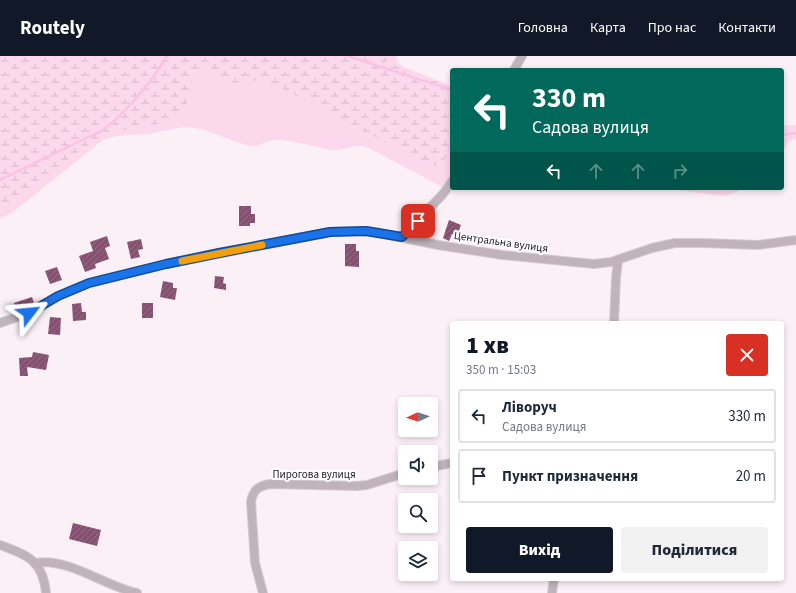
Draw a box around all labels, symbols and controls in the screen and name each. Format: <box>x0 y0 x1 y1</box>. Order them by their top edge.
text: Routely <box>20 15 85 42</box>
text: Головна <box>518 18 568 38</box>
text: Карта <box>590 18 626 38</box>
text: Про нас <box>648 18 696 38</box>
text: Контакти <box>718 18 776 38</box>
text: 330 m <box>532 78 606 118</box>
icon: left <box>466 84 518 136</box>
text: Садова вулиця <box>532 115 649 140</box>
icon: left <box>543 160 565 182</box>
icon: ahead <box>585 160 607 182</box>
icon: ahead <box>627 160 649 182</box>
icon: right <box>669 160 691 182</box>
pin <box>401 204 435 238</box>
icon: arrive <box>407 210 429 232</box>
street label: Центральна вулиця <box>453 228 549 256</box>
position arrow <box>8 292 50 334</box>
text: 1 хв <box>466 328 509 363</box>
button: close <box>726 334 768 376</box>
text: 350 m · 15:03 <box>466 361 536 379</box>
north arrow <box>398 397 438 437</box>
map controls <box>398 397 438 581</box>
text: Ліворуч <box>502 397 557 418</box>
icon: left <box>468 405 490 427</box>
text: 330 m <box>728 406 766 427</box>
text: Садова вулиця <box>502 418 586 436</box>
button: sound <box>398 445 438 485</box>
icon: arrive <box>468 465 490 487</box>
text: Пункт призначення <box>502 466 638 487</box>
text: 20 m <box>736 466 766 487</box>
street label: Пирогова вулиця <box>272 467 356 482</box>
button: search <box>398 493 438 533</box>
button: Вихід <box>466 527 613 573</box>
button: Поділитися <box>621 527 768 573</box>
button: layers <box>398 541 438 581</box>

